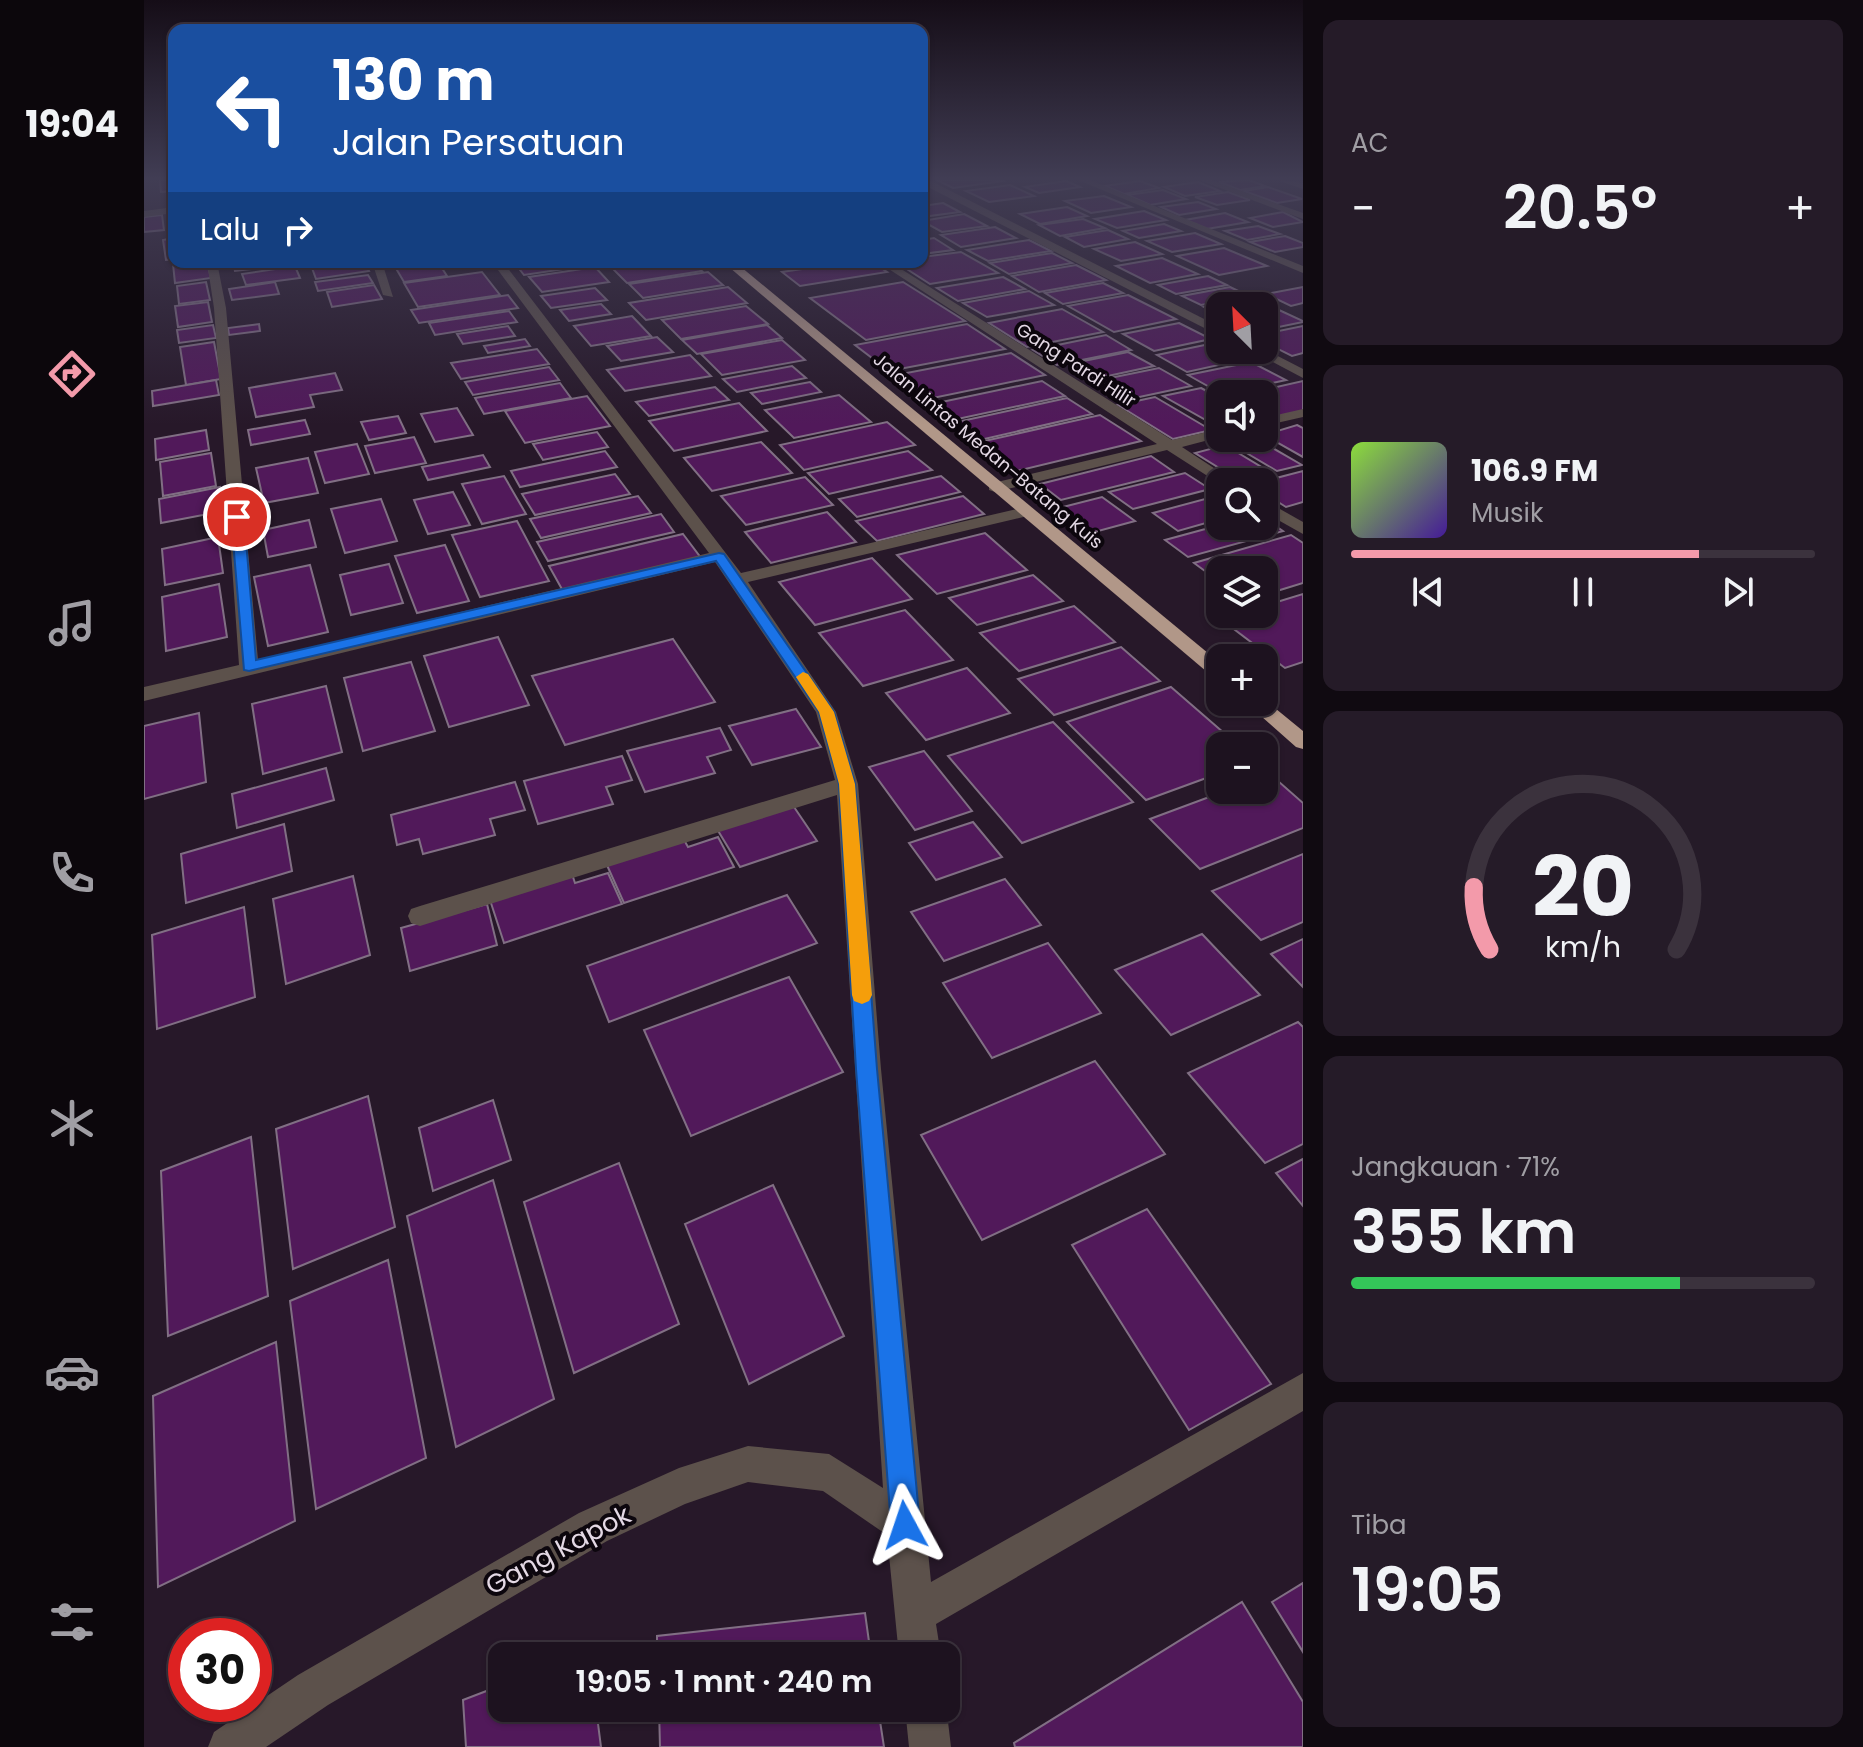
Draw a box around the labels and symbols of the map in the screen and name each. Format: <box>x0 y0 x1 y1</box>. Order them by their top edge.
north arrow <box>1206 292 1278 364</box>
street label: Gang Pardi Hilir <box>1012 317 1141 413</box>
street label: Jalan Lintas Medan–Batang Kuis <box>868 347 1108 554</box>
pin <box>203 483 271 551</box>
position arrow <box>863 1483 947 1567</box>
street label: Gang Kapok <box>479 1496 638 1603</box>
speed limit sign: 30 <box>168 1618 272 1722</box>

